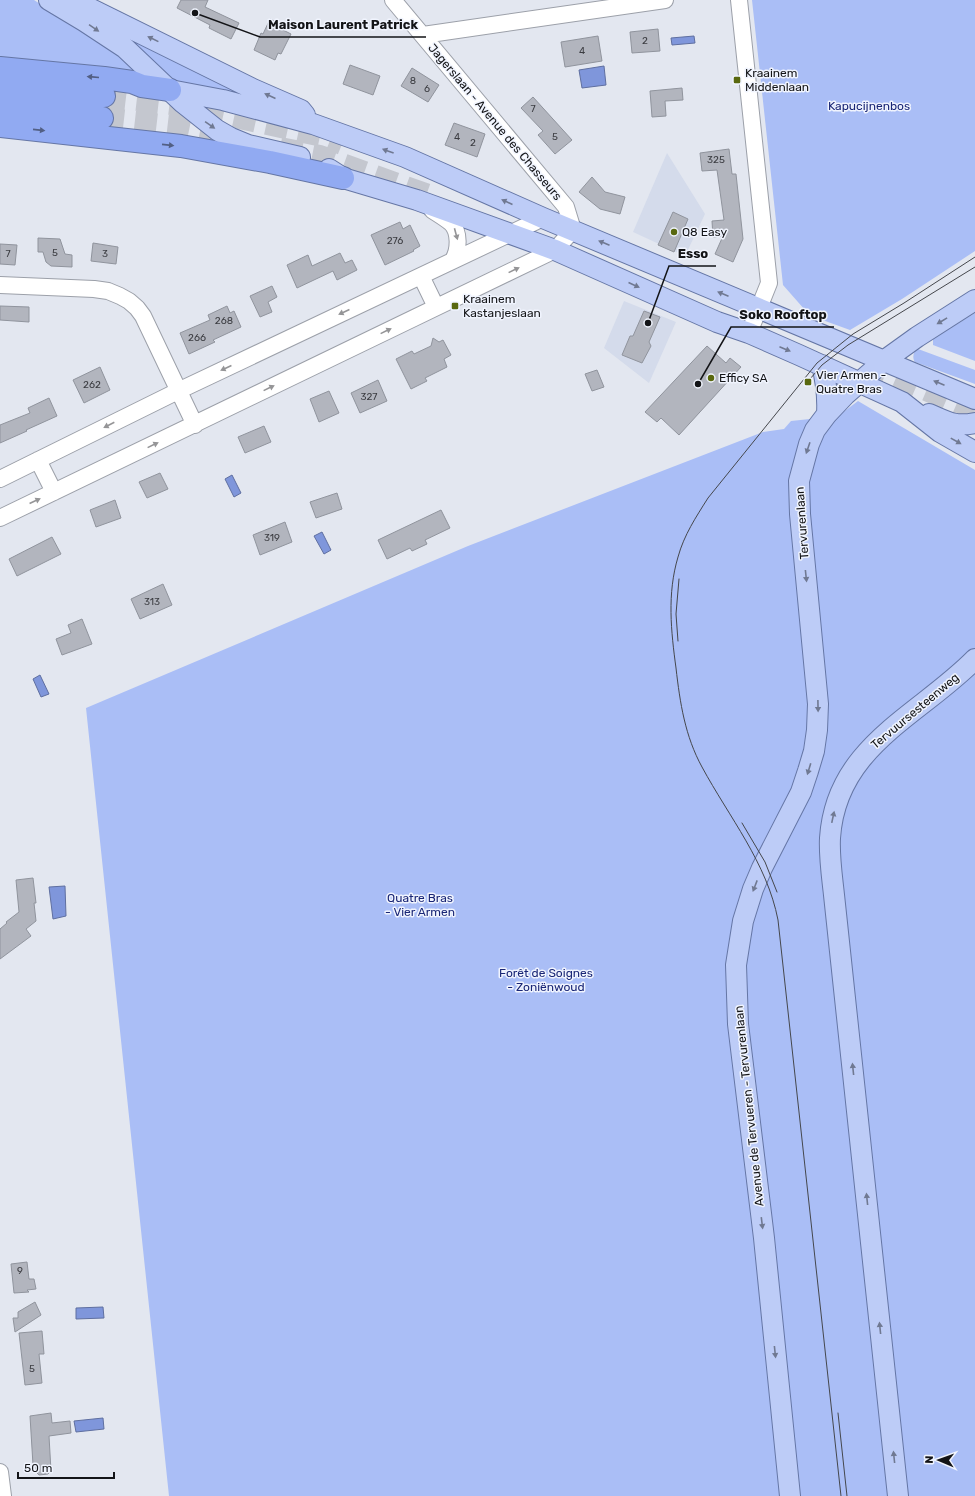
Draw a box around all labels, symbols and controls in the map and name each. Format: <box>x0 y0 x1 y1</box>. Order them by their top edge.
callout: Maison Laurent Patrick <box>260 12 426 37</box>
text: Maison Laurent Patrick <box>268 17 418 32</box>
one-way arrow <box>89 24 100 31</box>
house number: 2 <box>642 35 648 47</box>
one-way arrow <box>147 36 158 42</box>
street label: Jagerslaan - Avenue des Chasseurs <box>425 41 565 203</box>
house number: 4 <box>579 45 585 57</box>
place label: Kraainem Middenlaan <box>745 66 809 94</box>
one-way arrow <box>87 73 100 80</box>
house number: 8 <box>410 75 416 87</box>
marker: Kraainem Middenlaan <box>732 75 742 85</box>
house number: 6 <box>424 83 430 95</box>
one-way arrow <box>264 93 275 99</box>
park label: Kapucijnenbos <box>828 99 910 113</box>
house number: 7 <box>530 103 536 115</box>
one-way arrow <box>204 121 215 129</box>
one-way arrow <box>33 127 45 134</box>
house number: 4 <box>454 131 460 143</box>
house number: 5 <box>552 131 558 143</box>
house number: 2 <box>470 137 476 149</box>
one-way arrow <box>162 141 174 148</box>
one-way arrow <box>382 147 394 153</box>
house number: 325 <box>707 154 725 166</box>
one-way arrow <box>502 199 513 205</box>
place label: Q8 Easy <box>682 225 727 239</box>
marker: Q8 Easy <box>669 227 679 237</box>
one-way arrow <box>453 228 459 240</box>
house number: 276 <box>387 235 403 247</box>
one-way arrow <box>598 240 609 246</box>
callout: Esso <box>669 241 716 266</box>
text: Esso <box>678 246 708 261</box>
house number: 5 <box>52 247 58 259</box>
house number: 7 <box>5 248 11 260</box>
house number: 3 <box>102 248 108 260</box>
one-way arrow <box>508 267 520 273</box>
one-way arrow <box>629 282 640 288</box>
one-way arrow <box>717 290 729 296</box>
place label: Kraainem Kastanjeslaan <box>463 292 541 320</box>
marker: Kraainem Kastanjeslaan <box>450 301 460 311</box>
callout: Soko Rooftop <box>731 302 834 327</box>
text: Soko Rooftop <box>739 307 827 322</box>
one-way arrow <box>338 309 349 315</box>
house number: 268 <box>215 315 233 327</box>
one-way arrow <box>936 318 948 325</box>
one-way arrow <box>381 328 392 334</box>
house number: 266 <box>188 332 206 344</box>
one-way arrow <box>779 345 791 352</box>
one-way arrow <box>220 365 232 371</box>
place label: Vier Armen - Quatre Bras <box>816 368 886 396</box>
place label: Efficy SA <box>719 371 768 385</box>
marker: Efficy SA <box>706 373 716 383</box>
marker: Vier Armen - Quatre Bras <box>803 377 813 387</box>
house number: 262 <box>83 379 101 391</box>
one-way arrow <box>933 380 945 387</box>
one-way arrow <box>264 384 275 391</box>
house number: 327 <box>360 391 378 403</box>
one-way arrow <box>104 422 115 428</box>
one-way arrow <box>950 438 962 444</box>
one-way arrow <box>147 442 158 448</box>
one-way arrow <box>804 442 810 454</box>
street label: Tervurenlaan <box>792 486 812 560</box>
one-way arrow <box>30 498 41 504</box>
house number: 319 <box>264 532 280 544</box>
one-way arrow <box>803 570 809 582</box>
house number: 313 <box>144 596 160 608</box>
street label: Tervuursesteenweg <box>868 670 962 752</box>
one-way arrow <box>815 700 821 713</box>
one-way arrow <box>806 763 812 775</box>
one-way arrow <box>831 810 837 823</box>
one-way arrow <box>751 881 757 893</box>
park label: Quatre Bras - Vier Armen <box>385 891 455 919</box>
park label: Forêt de Soignes - Zoniënwoud <box>499 966 593 994</box>
street label: Avenue de Tervueren - Tervurenlaan <box>731 1005 767 1207</box>
one-way arrow <box>850 1063 856 1075</box>
one-way arrow <box>863 1193 870 1205</box>
one-way arrow <box>759 1216 765 1229</box>
house number: 9 <box>17 1265 23 1277</box>
one-way arrow <box>877 1322 884 1334</box>
one-way arrow <box>772 1346 778 1358</box>
house number: 5 <box>29 1363 35 1375</box>
north arrow <box>919 1440 959 1480</box>
one-way arrow <box>891 1451 897 1463</box>
scale bar <box>18 1454 114 1480</box>
text: N <box>923 1455 936 1464</box>
text: 50 m <box>24 1461 52 1475</box>

